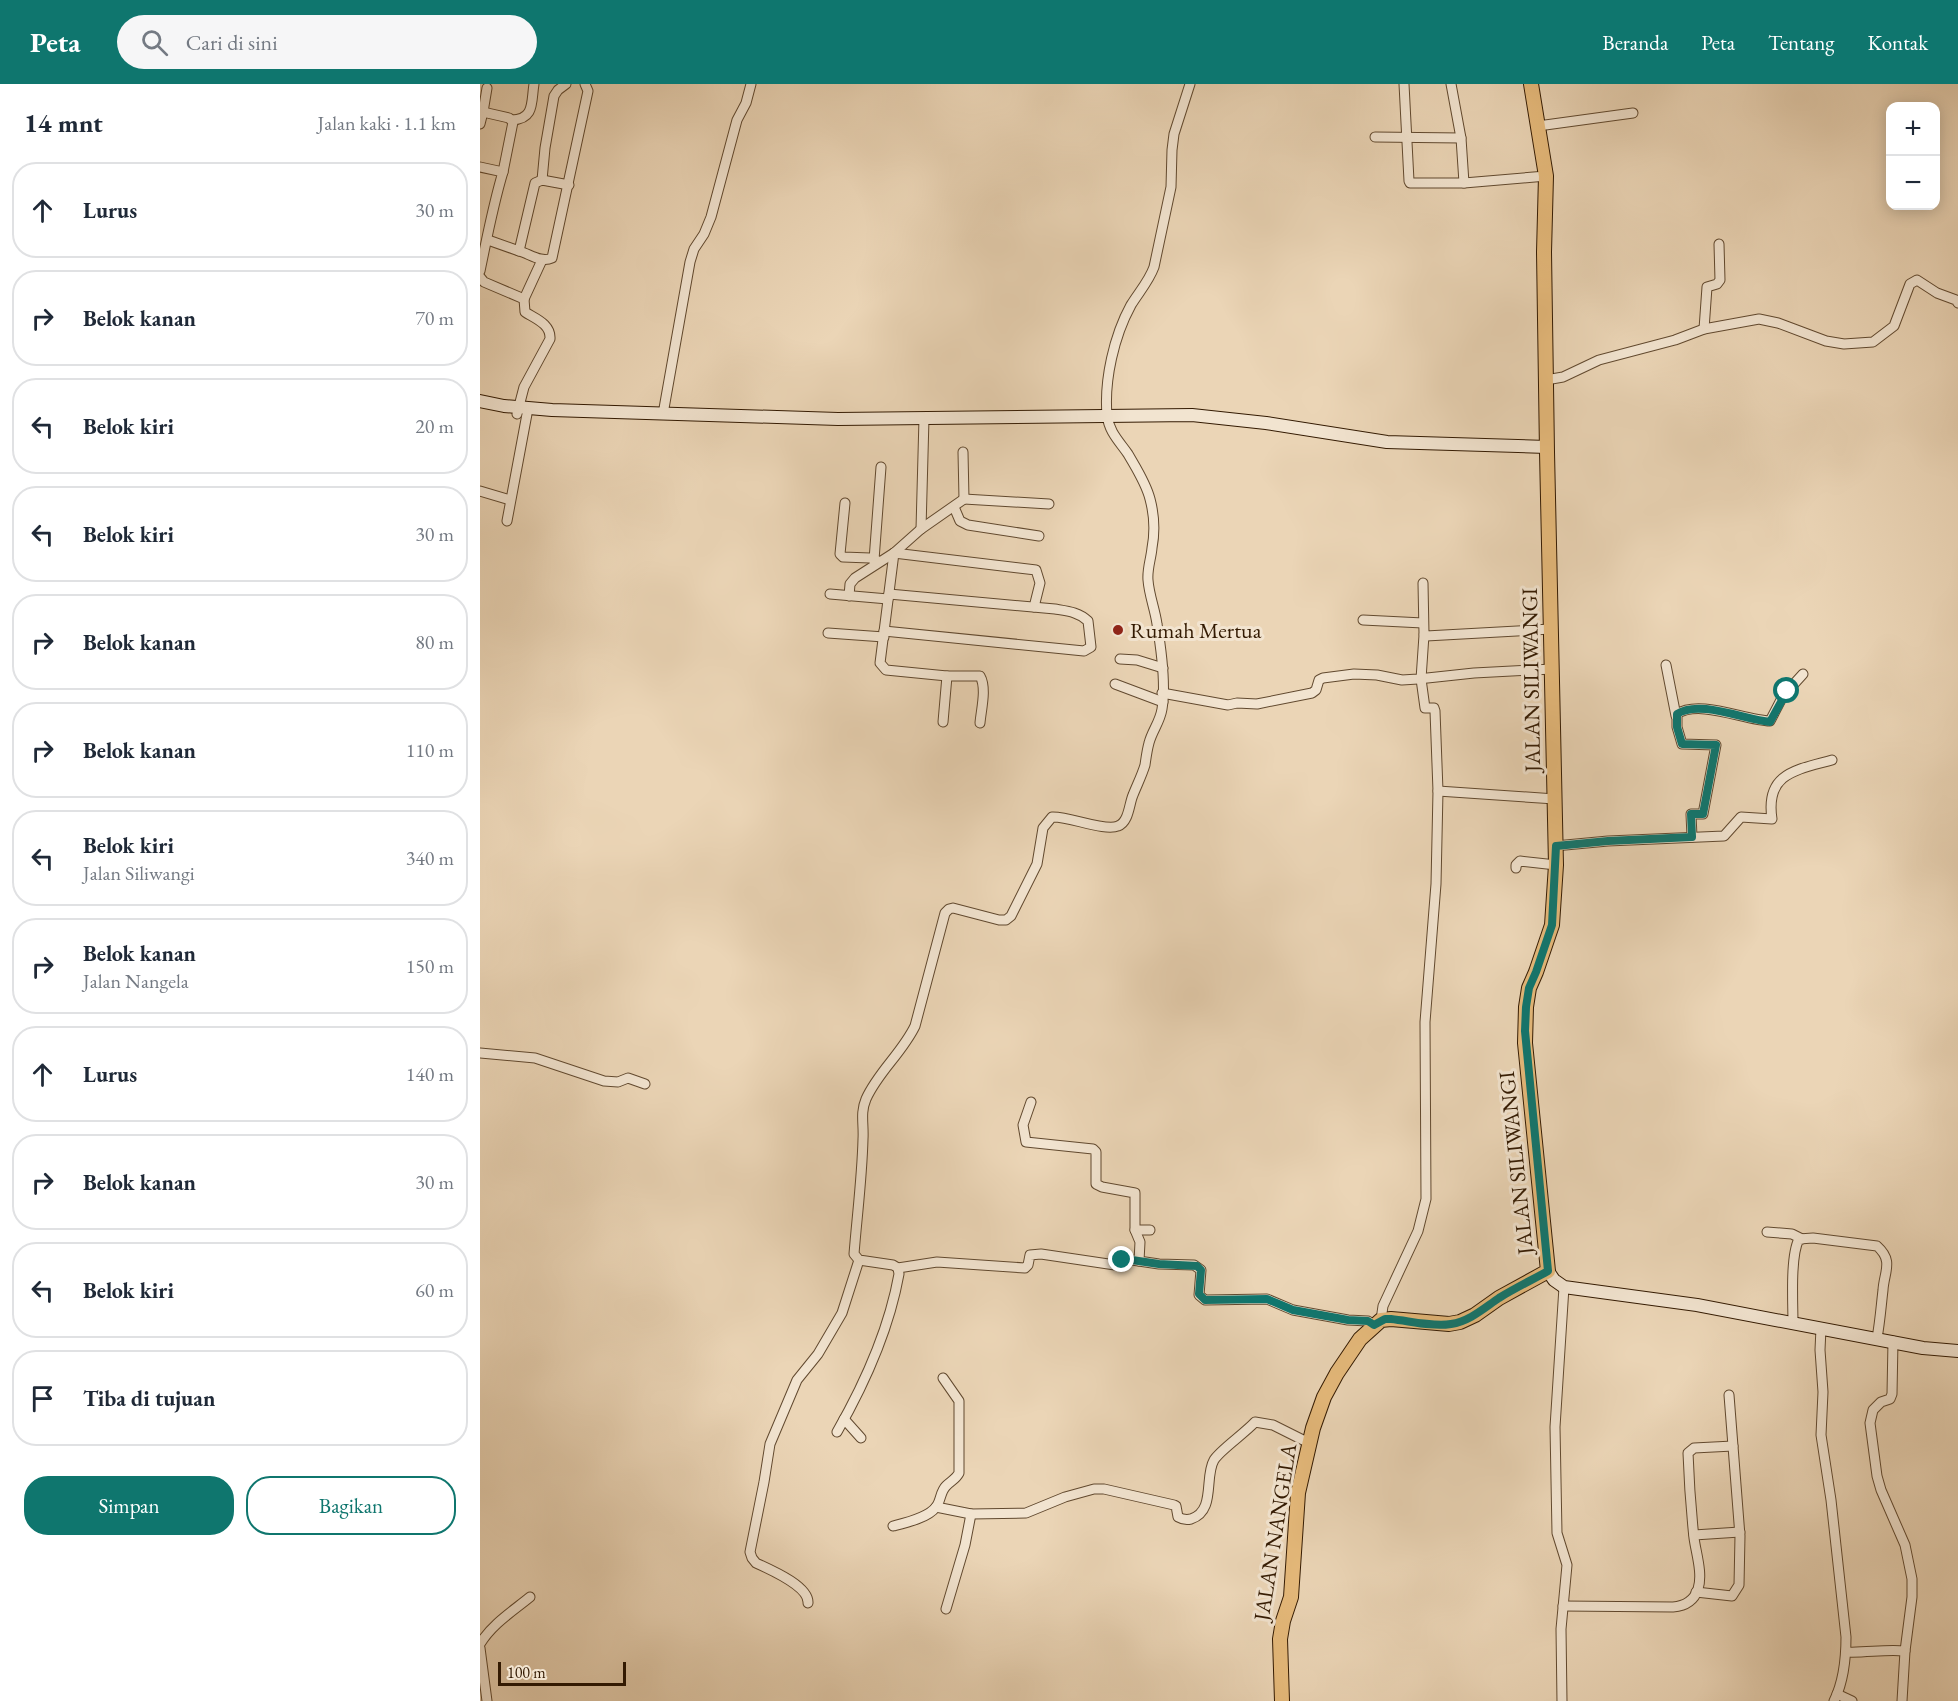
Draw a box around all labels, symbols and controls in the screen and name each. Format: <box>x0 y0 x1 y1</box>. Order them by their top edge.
search box <box>117 15 537 69</box>
text: Peta <box>30 24 81 60</box>
icon: search <box>138 26 171 59</box>
text: Cari di sini <box>186 28 278 57</box>
text: Beranda <box>1602 29 1668 56</box>
text: Peta <box>1701 29 1735 56</box>
text: Tentang <box>1768 29 1834 56</box>
text: Kontak <box>1867 29 1928 56</box>
map controls <box>1886 102 1940 210</box>
button: + <box>1886 102 1940 156</box>
text: 14 mnt <box>24 106 103 140</box>
text: Jalan kaki · 1.1 km <box>318 110 456 136</box>
button: − <box>1886 156 1940 210</box>
icon: ahead <box>26 194 59 227</box>
text: Lurus <box>83 196 137 225</box>
text: 30 m <box>415 197 454 223</box>
icon: right <box>26 302 59 335</box>
text: Belok kanan <box>83 304 196 333</box>
text: 70 m <box>415 305 454 331</box>
icon: left <box>26 410 59 443</box>
text: Belok kiri <box>83 412 174 441</box>
text: 20 m <box>415 413 454 439</box>
icon: left <box>26 518 59 551</box>
text: Belok kiri <box>83 520 174 549</box>
text: 30 m <box>415 521 454 547</box>
street label: JALAN SILIWANGI <box>1515 587 1547 774</box>
place label: Rumah Mertua <box>1130 616 1262 645</box>
marker: Rumah Mertua <box>1111 623 1125 637</box>
icon: right <box>26 626 59 659</box>
text: Belok kanan <box>83 628 196 657</box>
text: 80 m <box>415 629 454 655</box>
route start <box>1773 677 1799 703</box>
icon: right <box>26 734 59 767</box>
text: Belok kanan <box>83 736 196 765</box>
text: 110 m <box>406 737 454 763</box>
text: Belok kiri <box>83 831 174 860</box>
icon: left <box>26 842 59 875</box>
text: 340 m <box>406 845 454 871</box>
text: Jalan Siliwangi <box>83 860 195 886</box>
text: Belok kanan <box>83 939 196 968</box>
icon: right <box>26 950 59 983</box>
text: 150 m <box>406 953 454 979</box>
text: Jalan Nangela <box>83 968 189 994</box>
icon: ahead <box>26 1058 59 1091</box>
text: Lurus <box>83 1060 137 1089</box>
text: 140 m <box>406 1061 454 1087</box>
street label: JALAN SILIWANGI <box>1492 1069 1540 1258</box>
icon: right <box>26 1166 59 1199</box>
text: Belok kanan <box>83 1168 196 1197</box>
text: 30 m <box>415 1169 454 1195</box>
route end <box>1108 1246 1134 1272</box>
icon: left <box>26 1274 59 1307</box>
text: Belok kiri <box>83 1276 174 1305</box>
text: 60 m <box>415 1277 454 1303</box>
icon: arrive <box>26 1382 59 1415</box>
text: Tiba di tujuan <box>83 1384 215 1413</box>
street label: JALAN NANGELA <box>1246 1440 1303 1625</box>
button: Simpan <box>24 1476 234 1535</box>
button: Bagikan <box>246 1476 456 1535</box>
scale bar <box>498 1659 626 1686</box>
text: 100 m <box>507 1662 546 1683</box>

